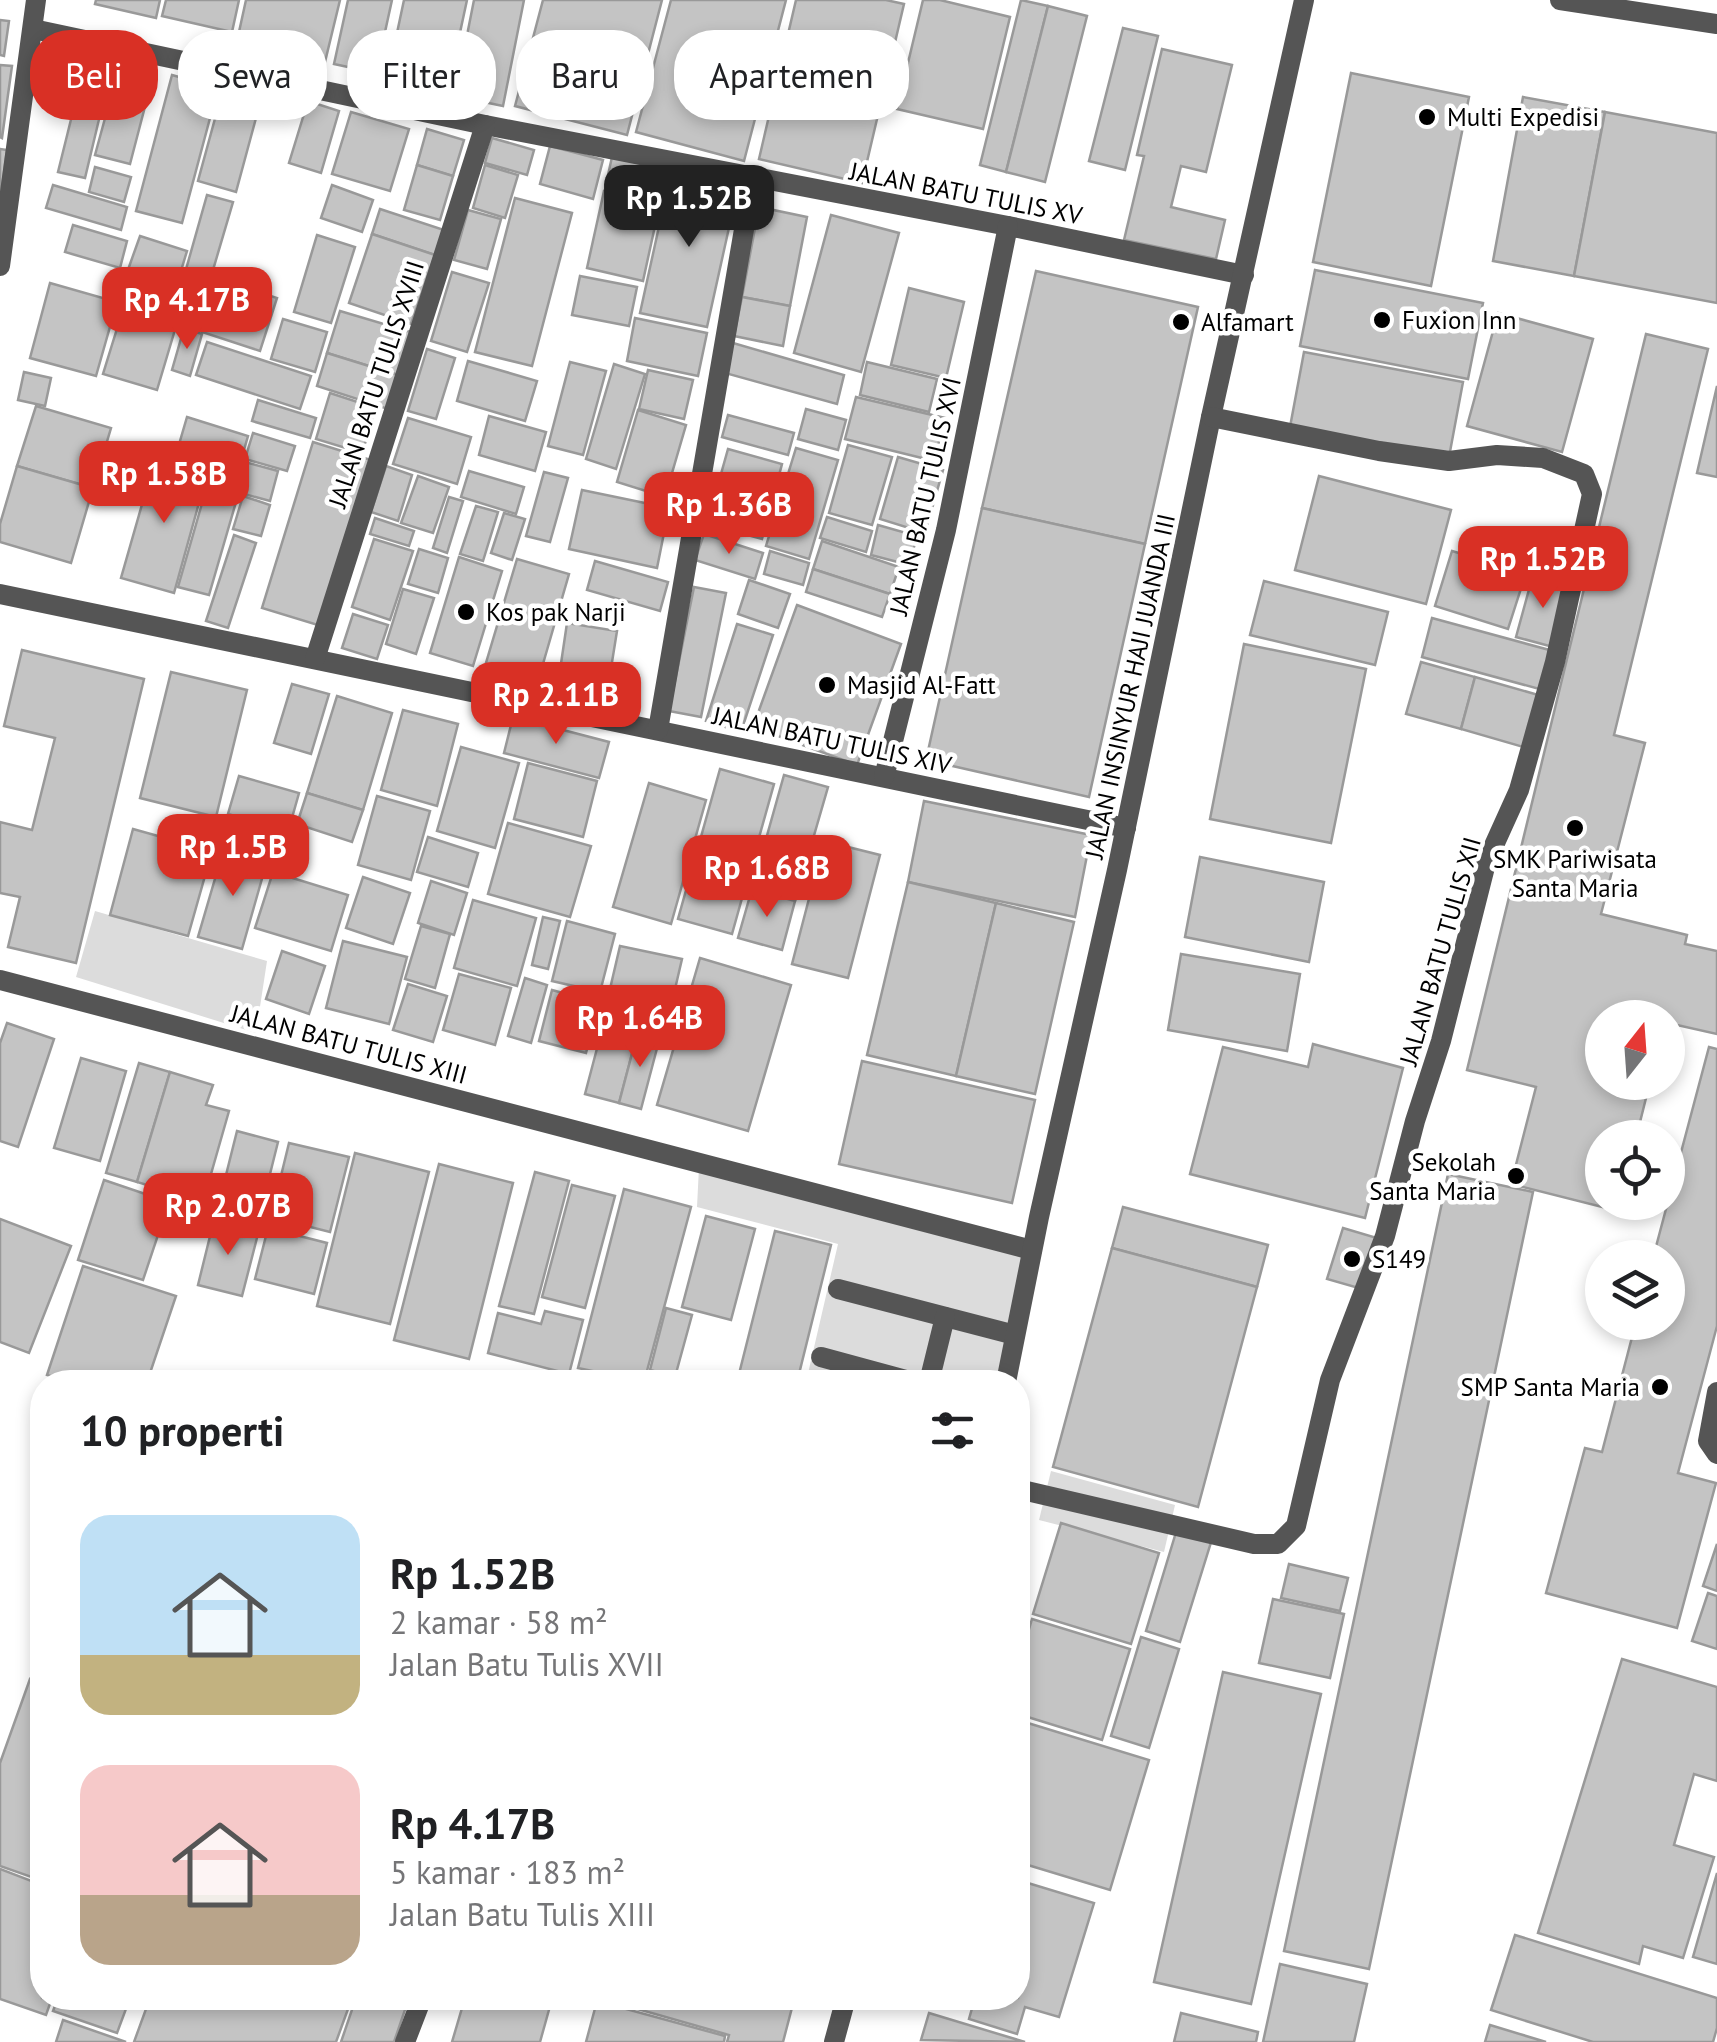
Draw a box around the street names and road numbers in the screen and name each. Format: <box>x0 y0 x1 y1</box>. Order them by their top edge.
street label: JALAN BATU TULIS XV <box>846 155 1086 231</box>
street label: JALAN BATU TULIS XVIII <box>321 256 431 512</box>
street label: JALAN BATU TULIS XVI <box>882 374 968 619</box>
street label: JALAN INSINYUR HAJI JUANDA III <box>1078 511 1182 862</box>
street label: JALAN BATU TULIS XIV <box>709 699 955 781</box>
street label: JALAN BATU TULIS XII <box>1392 833 1488 1070</box>
street label: JALAN BATU TULIS XIII <box>226 997 471 1091</box>

